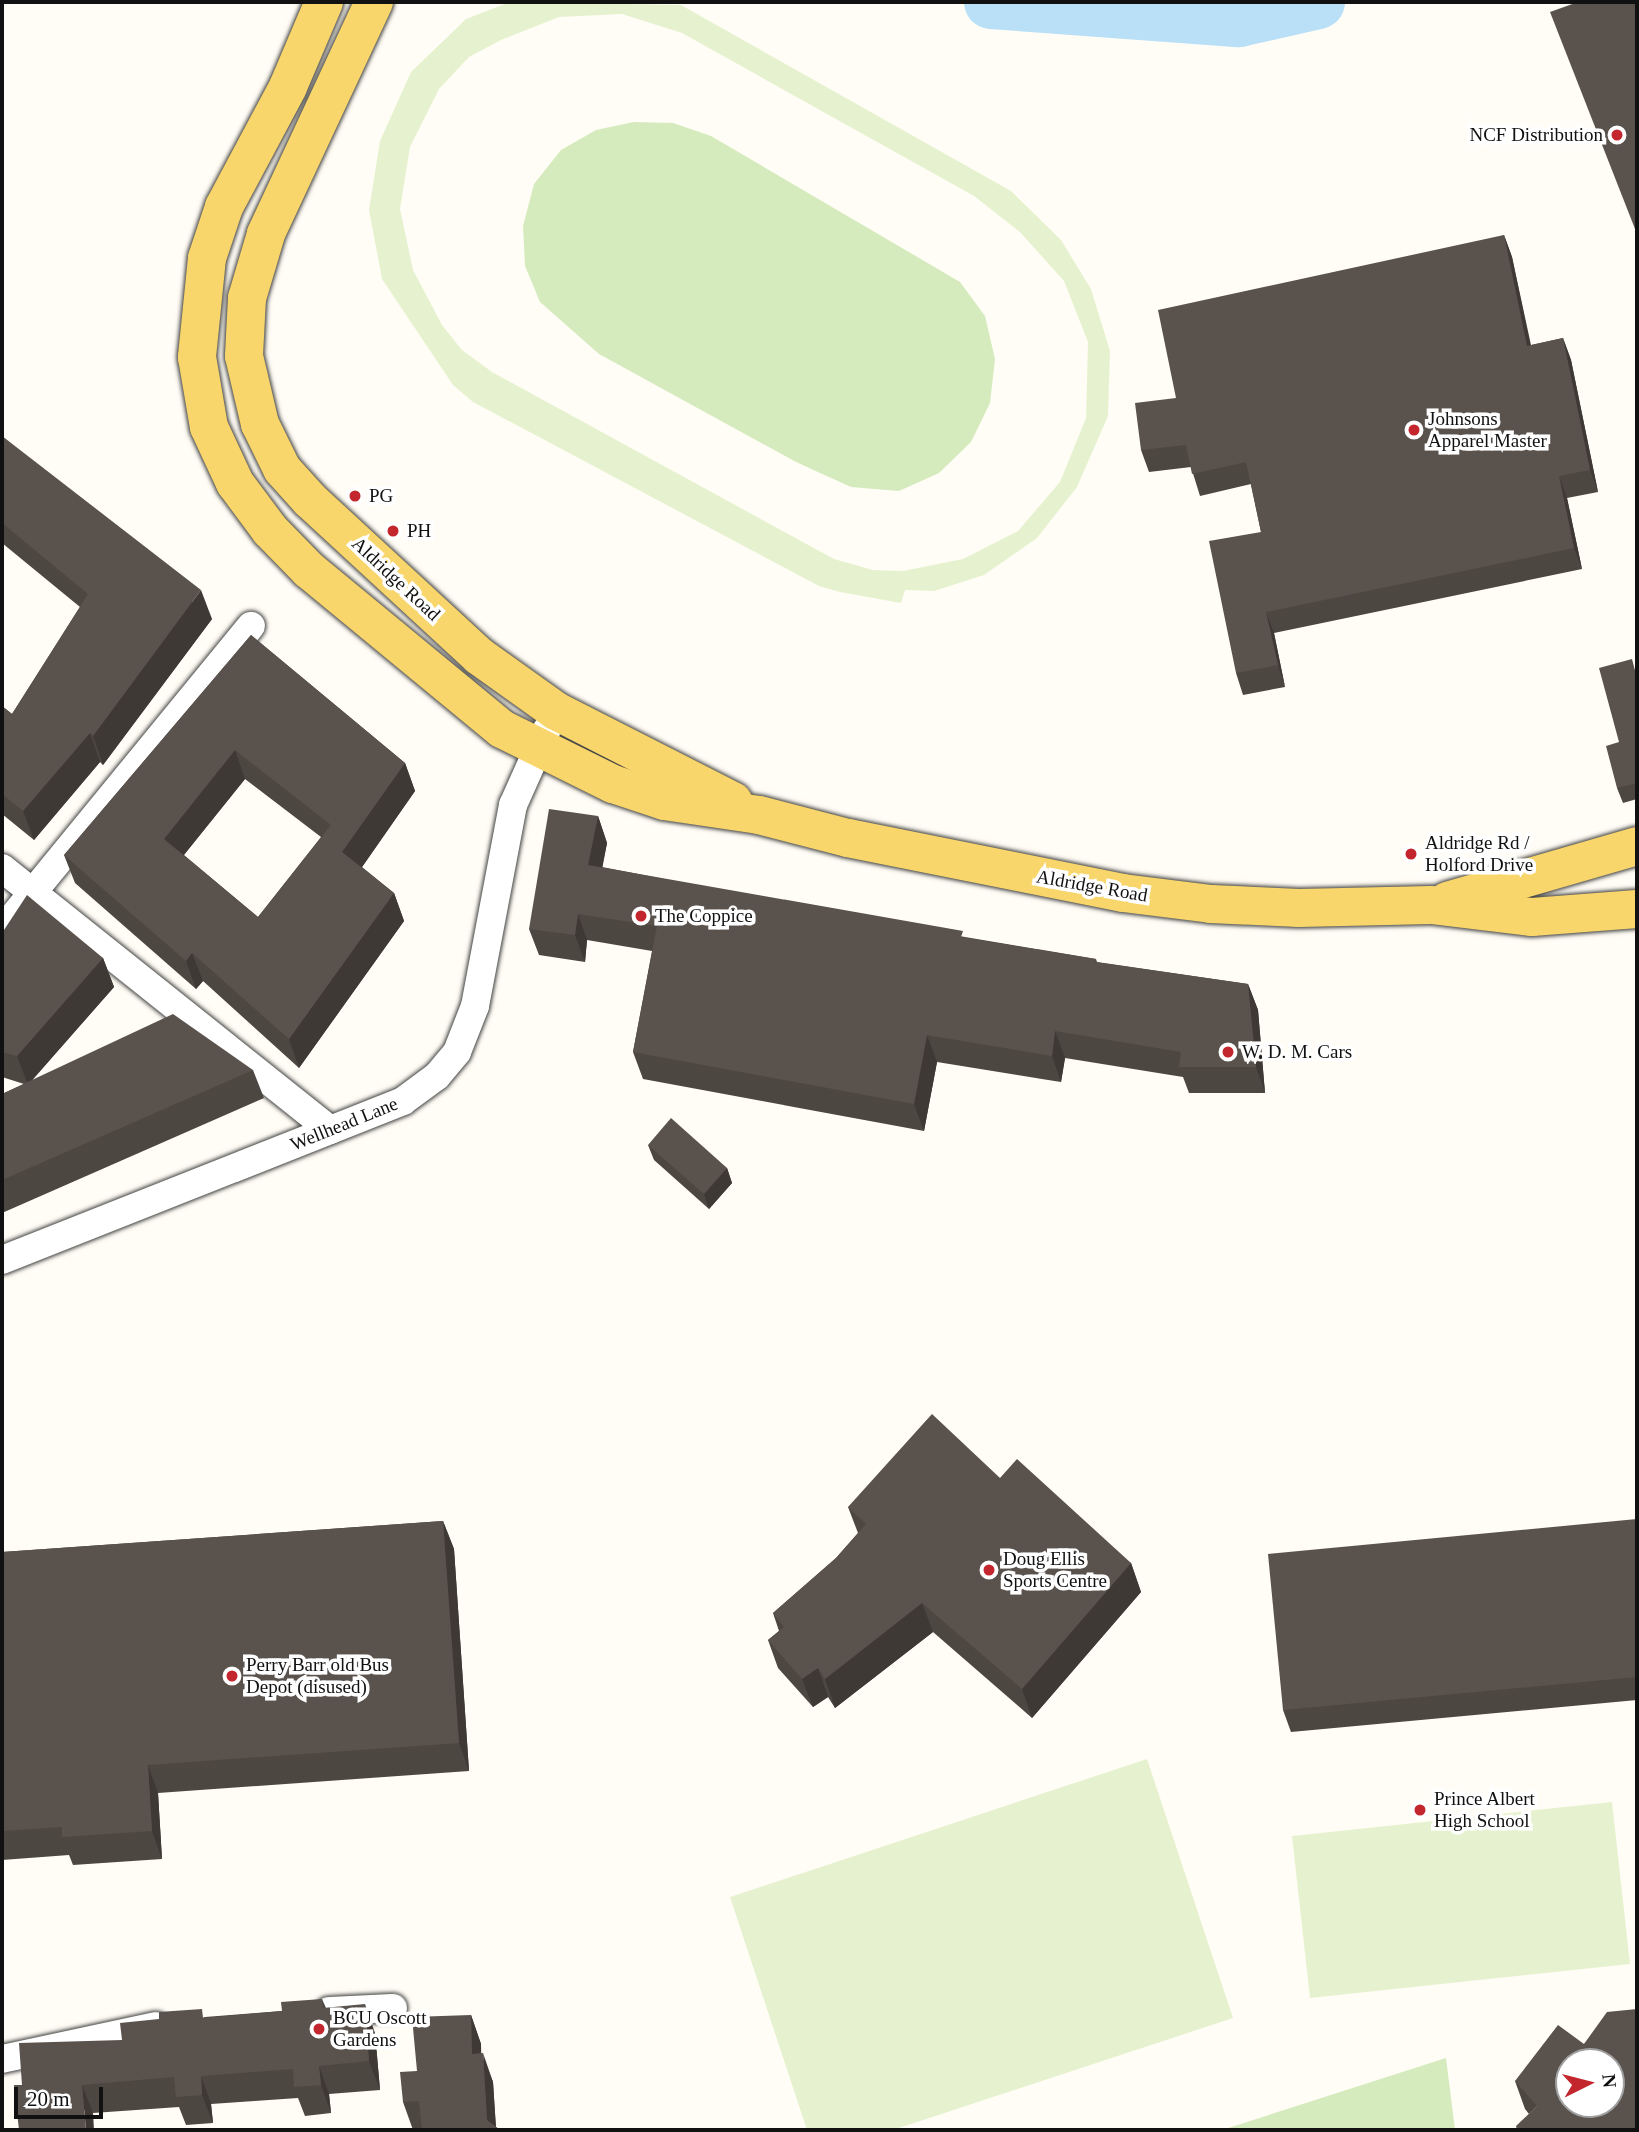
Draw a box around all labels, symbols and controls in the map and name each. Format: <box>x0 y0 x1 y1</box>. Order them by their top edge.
place label: NCF Distribution <box>1469 124 1603 146</box>
marker: NCF Distribution <box>1609 127 1625 143</box>
place label: Johnsons Apparel Master <box>1428 408 1547 452</box>
marker: Johnsons Apparel Master <box>1406 422 1422 438</box>
place label: PG <box>369 485 393 507</box>
marker: PG <box>347 488 363 504</box>
place label: PH <box>407 520 431 542</box>
marker: PH <box>385 523 401 539</box>
street label: Aldridge Road <box>347 532 445 626</box>
place label: Aldridge Rd / Holford Drive <box>1425 832 1533 876</box>
marker: Aldridge Rd / Holford Drive <box>1403 846 1419 862</box>
street label: Aldridge Road <box>1035 865 1149 907</box>
place label: The Coppice <box>655 905 753 927</box>
marker: The Coppice <box>633 908 649 924</box>
place label: W. D. M. Cars <box>1242 1041 1352 1063</box>
marker: W. D. M. Cars <box>1220 1044 1236 1060</box>
street label: Wellhead Lane <box>287 1092 401 1156</box>
place label: Doug Ellis Sports Centre <box>1003 1548 1107 1592</box>
marker: Doug Ellis Sports Centre <box>981 1562 997 1578</box>
place label: Perry Barr old Bus Depot (disused) <box>246 1654 389 1698</box>
marker: Perry Barr old Bus Depot (disused) <box>224 1668 240 1684</box>
place label: Prince Albert High School <box>1434 1788 1536 1832</box>
marker: Prince Albert High School <box>1412 1802 1428 1818</box>
place label: BCU Oscott Gardens <box>333 2007 426 2051</box>
marker: BCU Oscott Gardens <box>311 2021 327 2037</box>
north arrow <box>1555 2048 1625 2118</box>
scale bar <box>18 2072 107 2116</box>
text: N <box>1598 2073 1621 2089</box>
text: 20 m <box>27 2087 70 2111</box>

